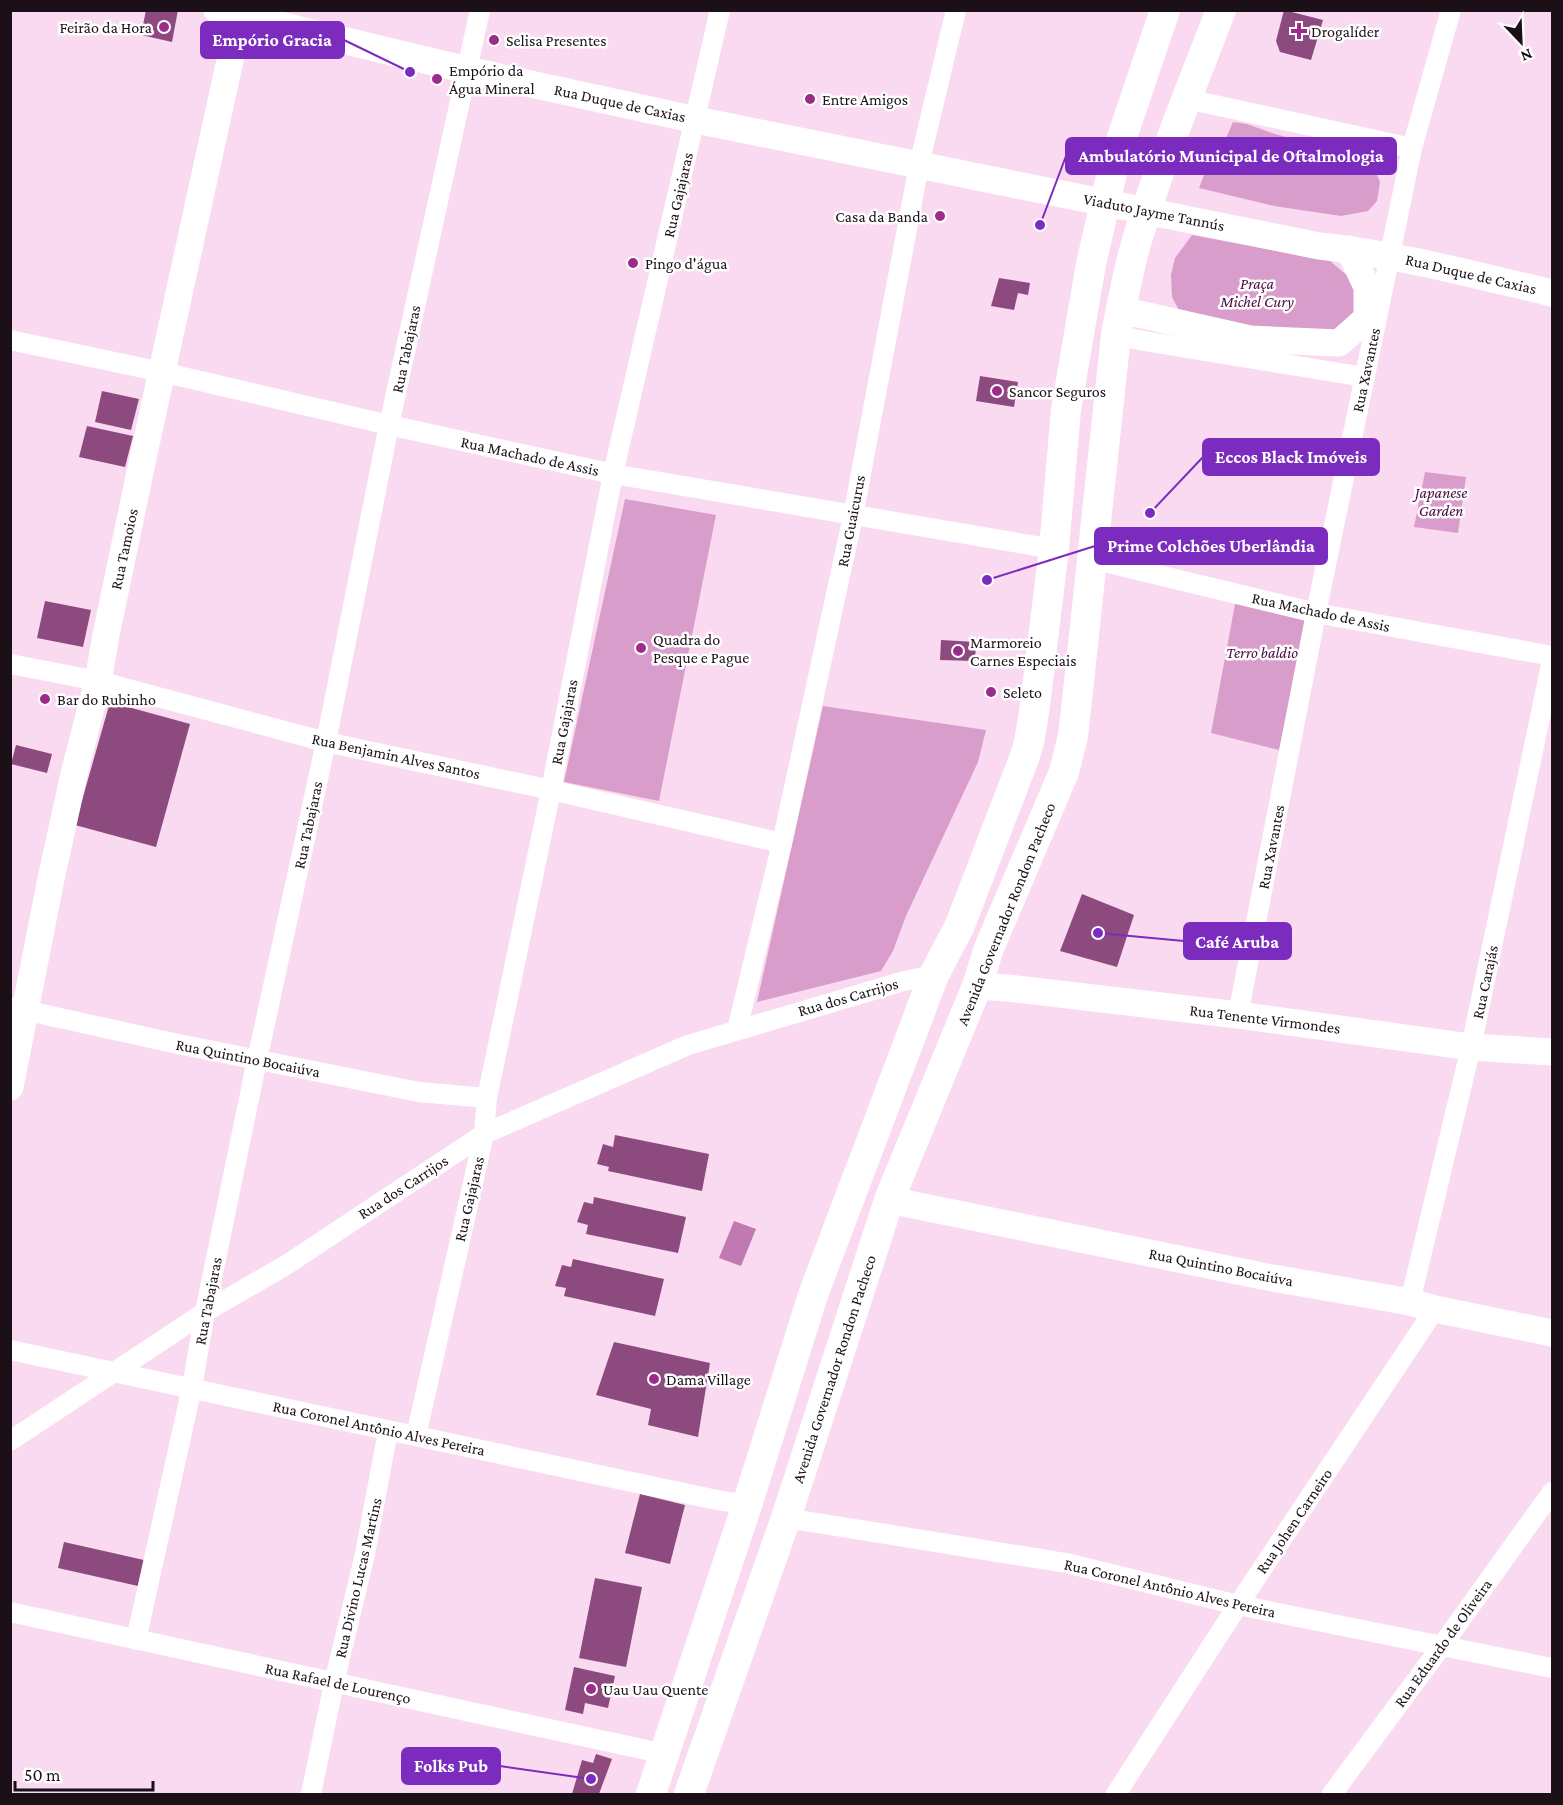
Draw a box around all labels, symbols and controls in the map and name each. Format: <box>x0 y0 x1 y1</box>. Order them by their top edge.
north arrow <box>1491 12 1551 72</box>
place label: Feirão da Hora <box>59 19 153 36</box>
marker: Feirão da Hora <box>157 20 171 34</box>
callout: Empório Gracia <box>201 22 344 58</box>
place label: Drogalíder <box>1311 23 1380 41</box>
marker: Drogalíder <box>1292 24 1306 38</box>
text: Empório Gracia <box>212 30 332 50</box>
place label: Selisa Presentes <box>506 32 606 49</box>
marker: Selisa Presentes <box>487 33 501 47</box>
text: N <box>1518 45 1535 65</box>
place label: Empório da Água Mineral <box>449 62 535 98</box>
marker: Empório da Água Mineral <box>430 72 444 86</box>
street label: Rua Duque de Caxias <box>552 81 687 126</box>
place label: Entre Amigos <box>822 91 908 109</box>
marker: Entre Amigos <box>803 92 817 106</box>
callout: Ambulatório Municipal de Oftalmologia <box>1066 138 1396 174</box>
text: Ambulatório Municipal de Oftalmologia <box>1077 146 1384 166</box>
street label: Rua Gajajaras <box>660 151 697 239</box>
street label: Viaduto Jayme Tannús <box>1082 190 1226 235</box>
place label: Casa da Banda <box>835 208 929 225</box>
marker: Casa da Banda <box>933 209 947 223</box>
street label: Rua Duque de Caxias <box>1404 251 1538 298</box>
place label: Pingo d'água <box>645 255 728 273</box>
marker: Pingo d'água <box>626 256 640 270</box>
park label: Praça Michel Cury <box>1219 275 1294 311</box>
street label: Rua Tabajaras <box>388 304 425 395</box>
street label: Rua Xavantes <box>1349 326 1383 414</box>
place label: Sancor Seguros <box>1009 383 1106 401</box>
marker: Sancor Seguros <box>990 384 1004 398</box>
street label: Rua Machado de Assis <box>459 433 601 479</box>
callout: Eccos Black Imóveis <box>1203 439 1379 475</box>
text: Eccos Black Imóveis <box>1215 447 1367 467</box>
street label: Rua Guaicurus <box>834 474 868 568</box>
park label: Japanese Garden <box>1412 484 1467 519</box>
street label: Rua Tamoios <box>107 507 141 591</box>
callout: Prime Colchões Uberlândia <box>1095 528 1327 564</box>
text: Prime Colchões Uberlândia <box>1107 536 1315 556</box>
street label: Rua Machado de Assis <box>1250 589 1392 635</box>
place label: Quadra do Pesque e Pague <box>653 631 749 667</box>
place label: Marmoreio Carnes Especiais <box>970 634 1076 670</box>
marker: Quadra do Pesque e Pague <box>634 641 648 655</box>
marker: Marmoreio Carnes Especiais <box>951 644 965 658</box>
park label: Terro baldio <box>1226 644 1298 661</box>
street label: Rua Gajajaras <box>547 678 582 766</box>
place label: Seleto <box>1003 684 1042 701</box>
marker: Seleto <box>984 685 998 699</box>
place label: Bar do Rubinho <box>57 691 156 708</box>
marker: Bar do Rubinho <box>38 692 52 706</box>
street label: Rua Benjamin Alves Santos <box>310 730 482 783</box>
street label: Rua Tabajaras <box>290 780 327 871</box>
street label: Avenida Governador Rondon Pacheco <box>953 800 1059 1028</box>
street label: Rua Xavantes <box>1254 803 1288 891</box>
callout: Café Aruba <box>1184 923 1291 959</box>
text: Café Aruba <box>1195 932 1279 952</box>
street label: Rua Carajás <box>1469 944 1502 1020</box>
street label: Rua dos Carrijos <box>796 975 900 1020</box>
street label: Rua Tenente Virmondes <box>1189 1001 1341 1037</box>
street label: Rua Quintino Bocaiúva <box>174 1036 322 1080</box>
street label: Rua dos Carrijos <box>355 1152 452 1223</box>
street label: Rua Gajajaras <box>451 1155 488 1243</box>
street label: Rua Quintino Bocaiúva <box>1147 1245 1295 1289</box>
street label: Avenida Governador Rondon Pacheco <box>789 1253 879 1485</box>
street label: Rua Tabajaras <box>191 1256 226 1347</box>
place label: Dama Village <box>666 1371 751 1389</box>
marker: Dama Village <box>647 1372 661 1386</box>
street label: Rua Coronel Antônio Alves Pereira <box>271 1397 487 1459</box>
street label: Rua Johen Carneiro <box>1253 1465 1336 1577</box>
street label: Rua Divino Lucas Martins <box>331 1496 385 1660</box>
street label: Rua Coronel Antônio Alves Pereira <box>1063 1555 1278 1621</box>
street label: Rua Eduardo de Oliveira <box>1391 1575 1496 1710</box>
street label: Rua Rafael de Lourenço <box>263 1659 412 1708</box>
place label: Uau Uau Quente <box>603 1681 708 1698</box>
marker: Uau Uau Quente <box>584 1682 598 1696</box>
callout: Folks Pub <box>402 1748 500 1784</box>
scale bar <box>15 1754 153 1792</box>
text: Folks Pub <box>414 1756 488 1776</box>
text: 50 m <box>24 1765 61 1785</box>

